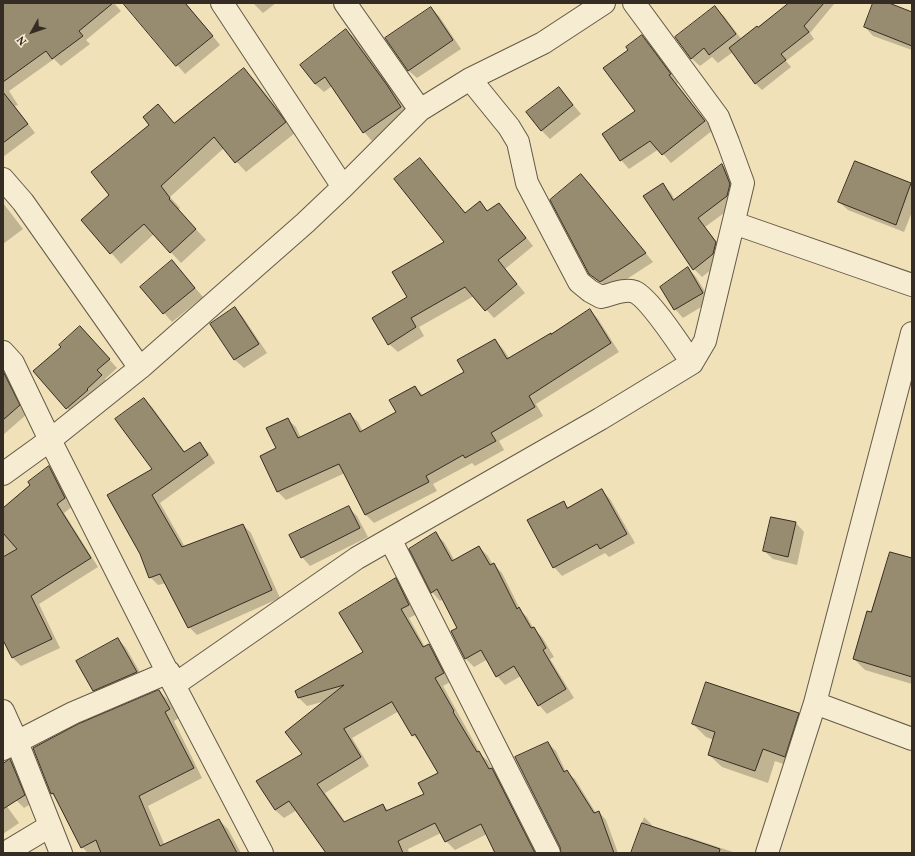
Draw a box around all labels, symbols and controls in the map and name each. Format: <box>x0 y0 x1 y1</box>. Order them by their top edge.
north arrow <box>12 12 52 52</box>
text: N <box>14 32 31 48</box>

